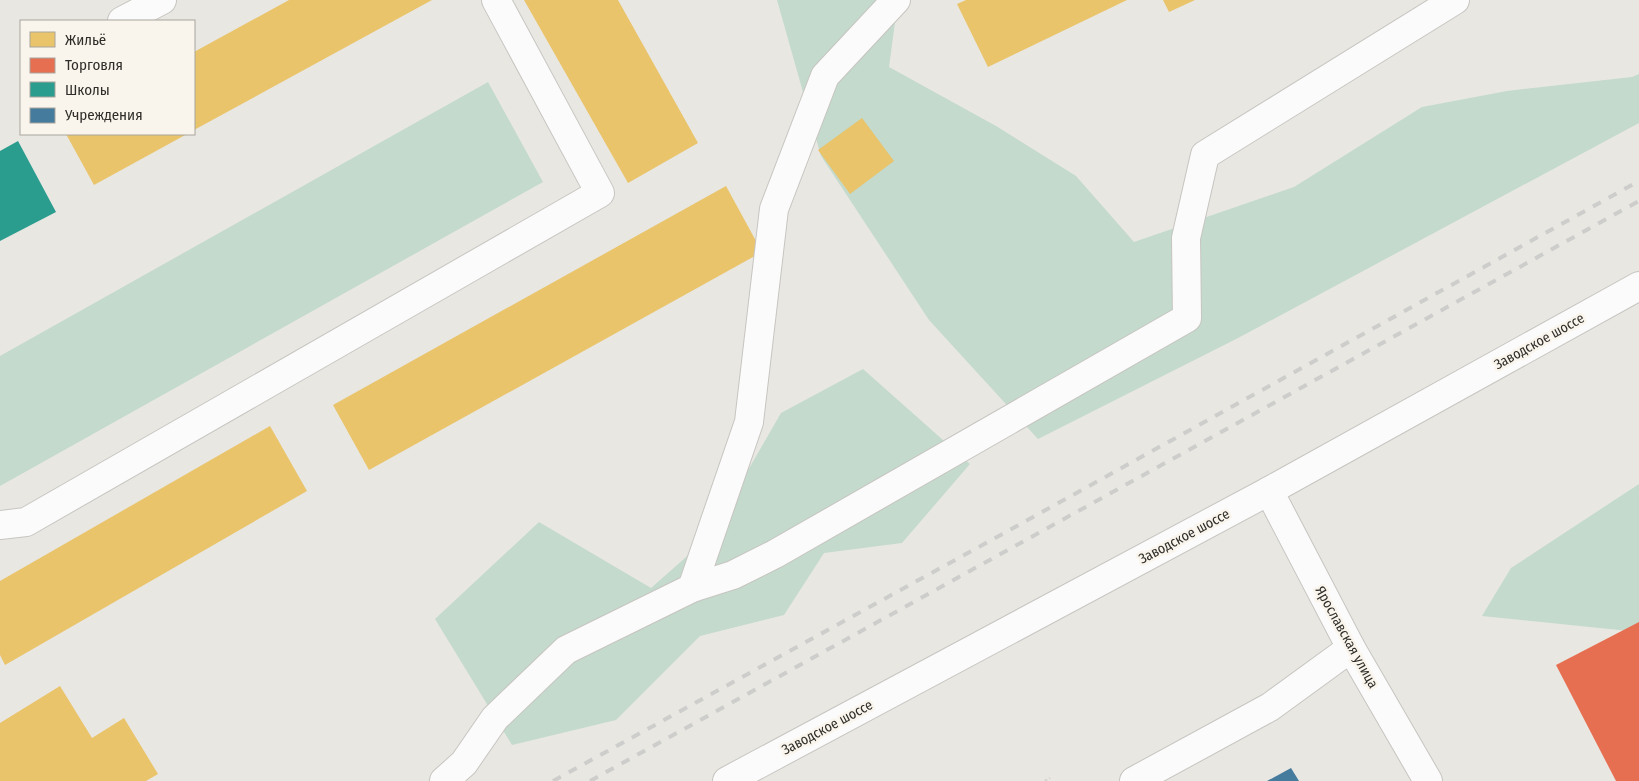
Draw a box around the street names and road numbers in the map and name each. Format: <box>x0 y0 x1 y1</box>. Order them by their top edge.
street label: Заводское шоссе <box>1491 310 1587 373</box>
street label: Заводское шоссе <box>1136 505 1233 568</box>
street label: Ярославская улица <box>1311 583 1382 691</box>
street label: Заводское шоссе <box>779 696 876 759</box>

